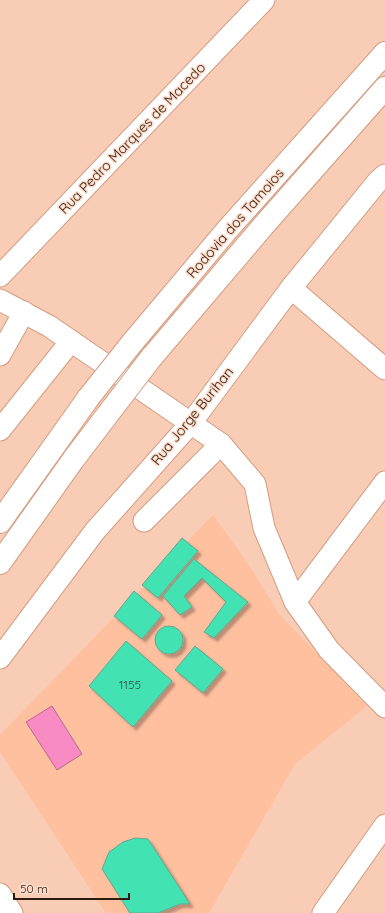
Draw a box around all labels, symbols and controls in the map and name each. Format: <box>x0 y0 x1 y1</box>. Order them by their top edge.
street label: Rua Pedro Marques de Macedo <box>55 58 209 218</box>
street label: Rodovia dos Tamoios <box>182 164 288 282</box>
street label: Rua Jorge Burihan <box>147 363 237 469</box>
house number: 1155 <box>119 677 141 692</box>
scale bar <box>14 875 129 901</box>
text: 50 m <box>20 881 48 896</box>

